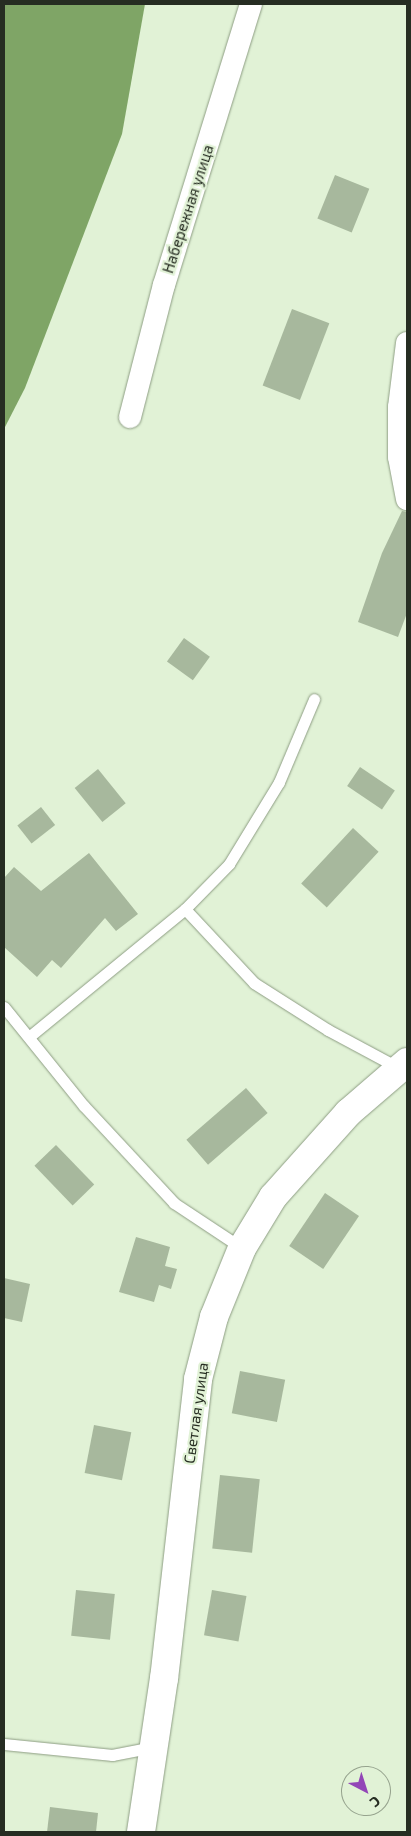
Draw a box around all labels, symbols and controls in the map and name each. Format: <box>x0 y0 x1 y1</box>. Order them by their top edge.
street label: Набережная улица <box>159 143 217 275</box>
street label: Светлая улица <box>180 1361 212 1465</box>
north arrow <box>341 1766 391 1816</box>
text: С <box>367 1793 384 1811</box>

